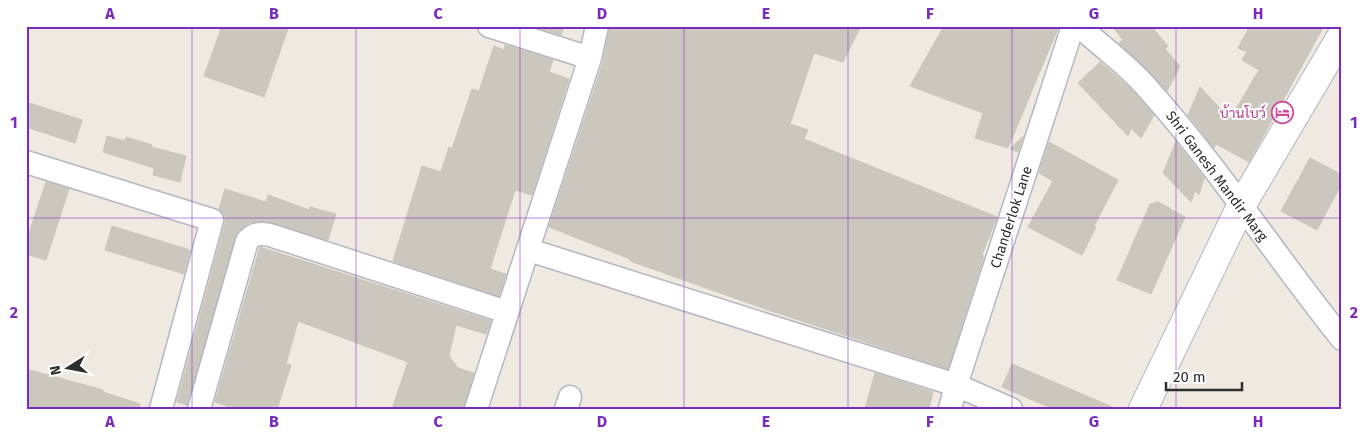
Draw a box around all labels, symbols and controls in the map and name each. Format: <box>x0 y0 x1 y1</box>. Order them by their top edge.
text: A <box>104 4 115 23</box>
text: B <box>269 4 279 23</box>
text: C <box>433 4 443 23</box>
text: D <box>597 4 607 23</box>
text: E <box>762 4 770 23</box>
text: F <box>926 4 934 23</box>
text: G <box>1089 4 1099 23</box>
text: H <box>1253 4 1263 23</box>
hotel icon: บ้านโบว์ <box>1270 101 1294 125</box>
place label: บ้านโบว์ <box>1220 104 1266 122</box>
street label: Shri Ganesh Mandir Marg <box>1162 108 1272 245</box>
text: 1 <box>10 113 18 132</box>
text: 1 <box>1350 113 1358 132</box>
street label: Chanderlok Lane <box>987 164 1036 270</box>
text: 2 <box>10 303 18 322</box>
text: 2 <box>1350 303 1358 322</box>
north arrow <box>42 342 92 392</box>
scale bar <box>1166 360 1242 392</box>
text: N <box>46 364 65 377</box>
text: 20 m <box>1173 368 1206 386</box>
text: A <box>104 412 115 431</box>
text: B <box>269 412 279 431</box>
text: C <box>433 412 443 431</box>
text: D <box>597 412 607 431</box>
text: E <box>762 412 770 431</box>
text: F <box>926 412 934 431</box>
text: G <box>1089 412 1099 431</box>
text: H <box>1253 412 1263 431</box>

